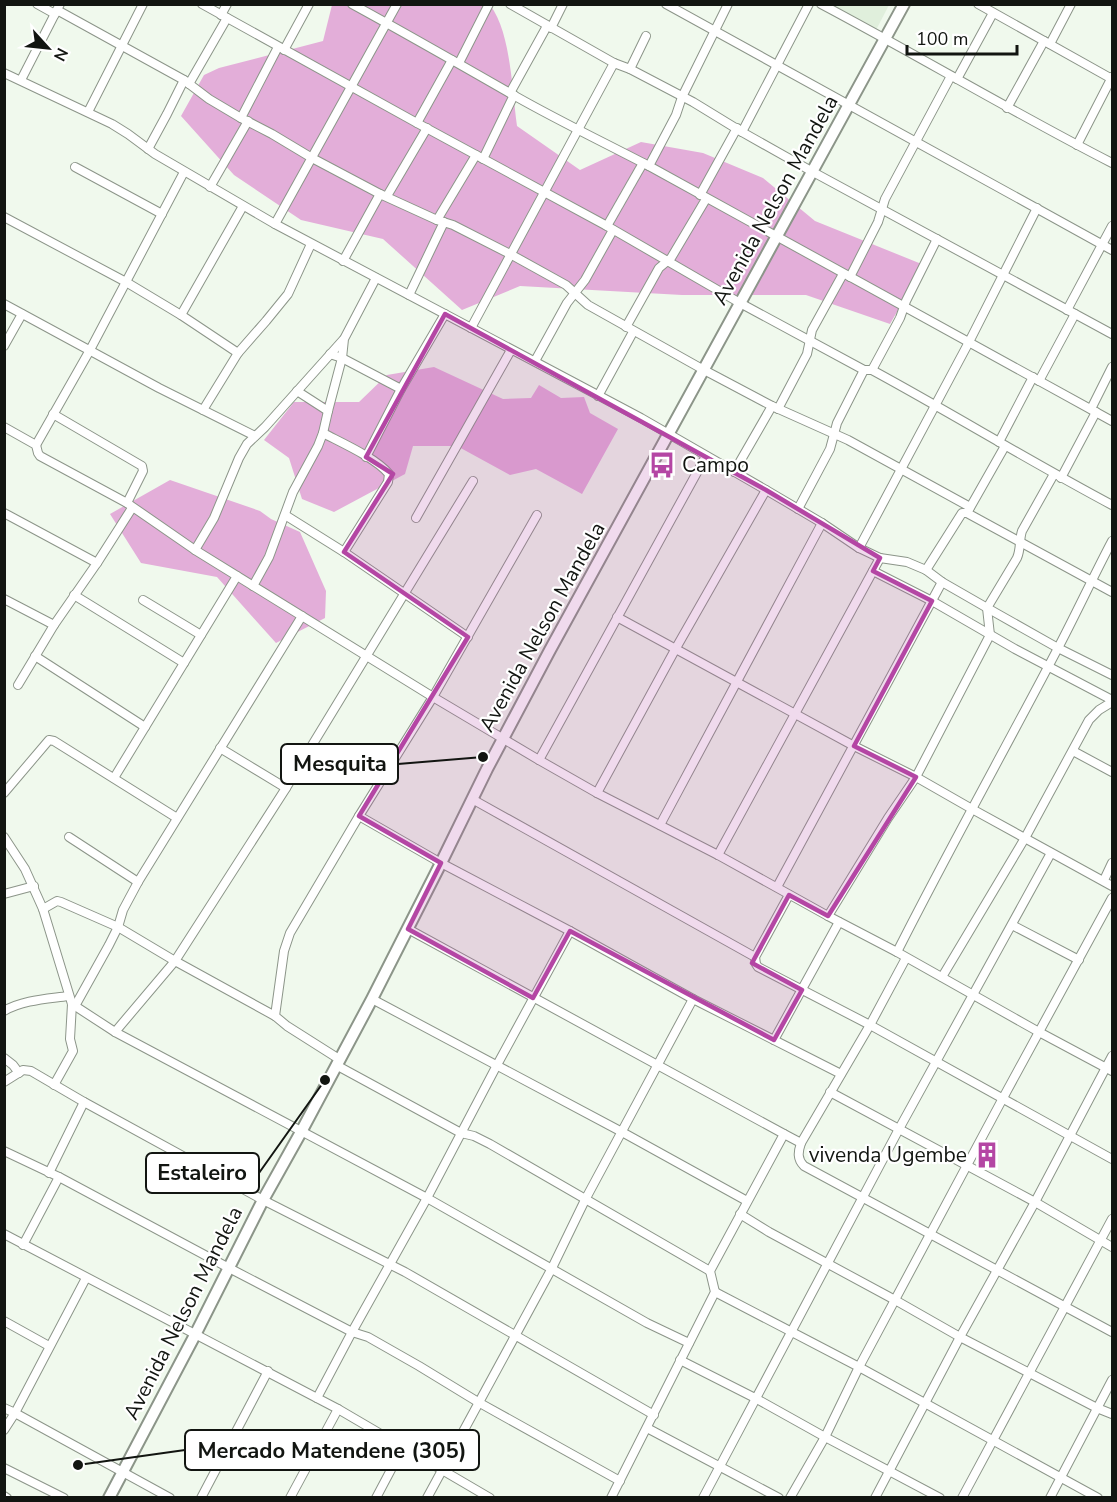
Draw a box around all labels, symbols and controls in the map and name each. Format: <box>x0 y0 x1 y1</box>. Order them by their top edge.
north arrow <box>18 18 78 78</box>
scale bar <box>907 18 1016 56</box>
text: 100 m <box>916 27 968 51</box>
text: N <box>48 44 73 65</box>
street label: Avenida Nelson Mandela <box>706 90 844 310</box>
bus stop icon: Campo <box>647 450 677 480</box>
place label: Campo <box>682 451 749 479</box>
street label: Avenida Nelson Mandela <box>473 517 611 737</box>
callout: Mesquita <box>281 744 398 784</box>
text: Mesquita <box>293 749 387 779</box>
building icon: vivenda Ugembe <box>972 1140 1002 1170</box>
place label: vivenda Ugembe <box>809 1141 967 1169</box>
callout: Estaleiro <box>146 1153 259 1193</box>
text: Estaleiro <box>157 1158 247 1188</box>
street label: Avenida Nelson Mandela <box>117 1202 249 1424</box>
callout: Mercado Matendene (305) <box>185 1430 479 1470</box>
text: Mercado Matendene (305) <box>197 1436 467 1466</box>

